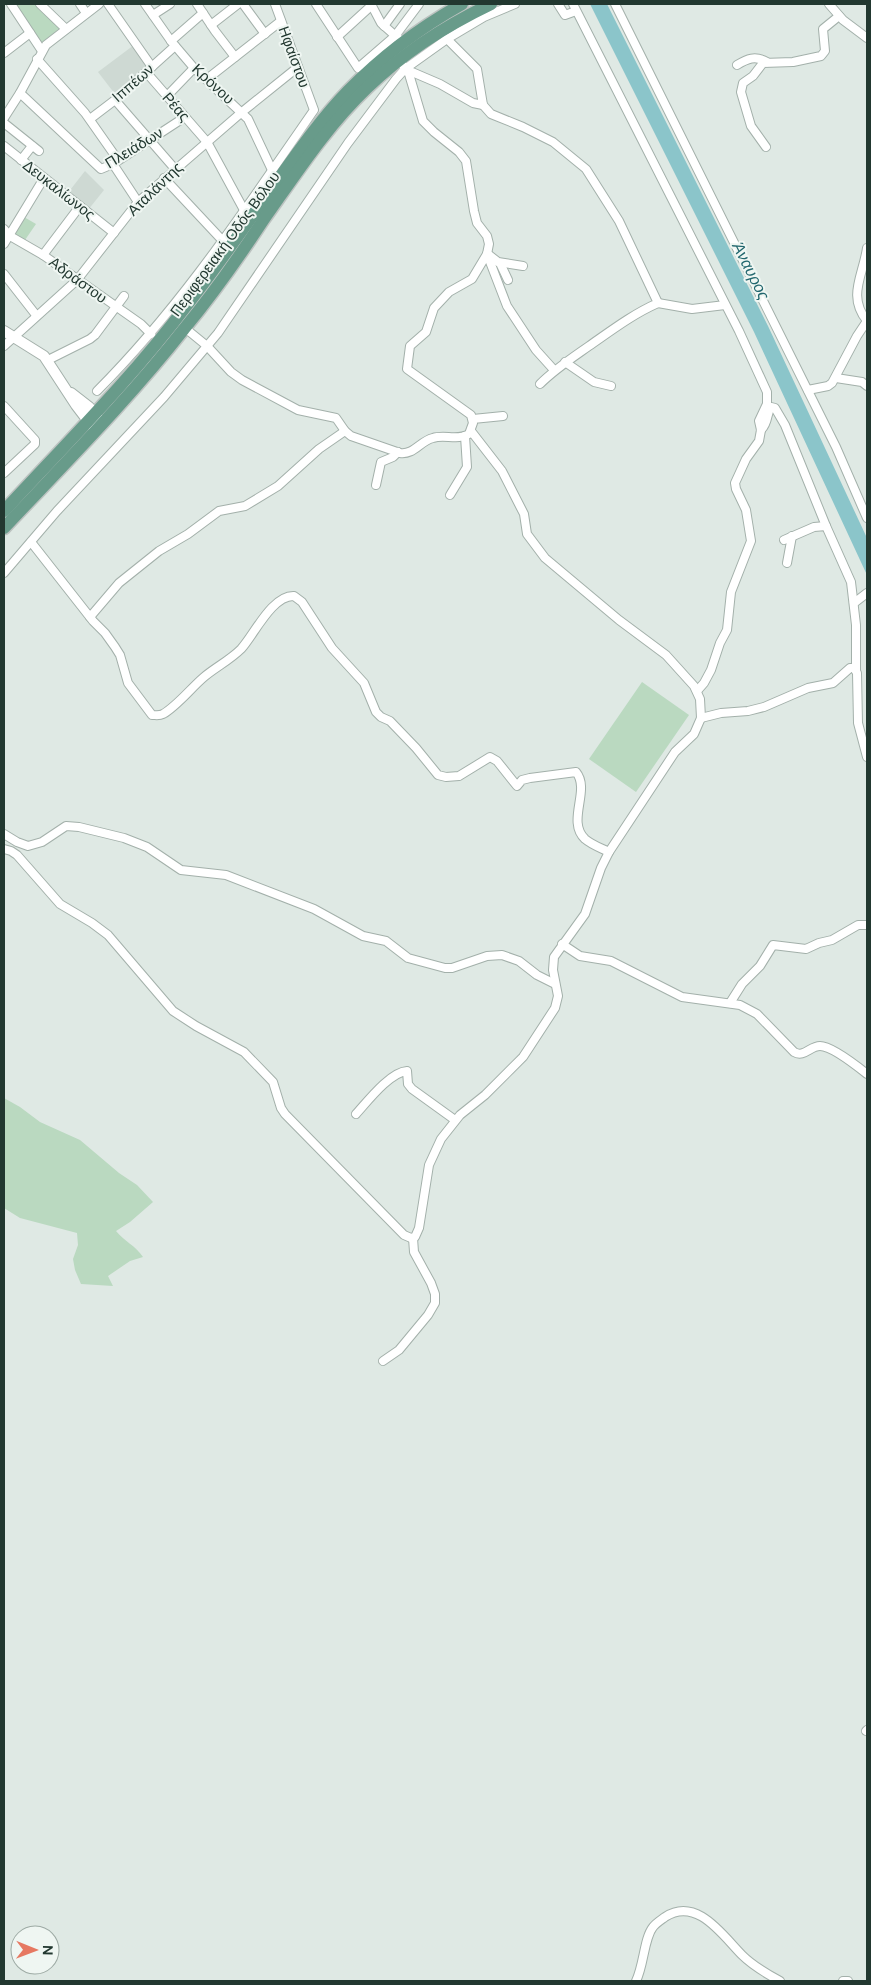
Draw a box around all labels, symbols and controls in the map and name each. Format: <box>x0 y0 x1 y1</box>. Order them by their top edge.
street label: Ηφαίστου <box>274 23 314 91</box>
street label: Ιππέων <box>108 59 158 107</box>
street label: Κρόνου <box>188 59 238 109</box>
street label: Ρέας <box>158 88 194 126</box>
street label: Πλειάδων <box>101 123 167 173</box>
street label: Δευκαλίωνος <box>19 155 99 225</box>
street label: Αταλάντης <box>123 158 187 220</box>
street label: Περιφερειακή Οδός Βόλου <box>166 168 284 320</box>
water label: Άναυρος <box>727 238 775 304</box>
street label: Αδράστου <box>45 252 111 308</box>
north arrow <box>10 1925 60 1975</box>
text: N <box>39 1945 57 1955</box>

